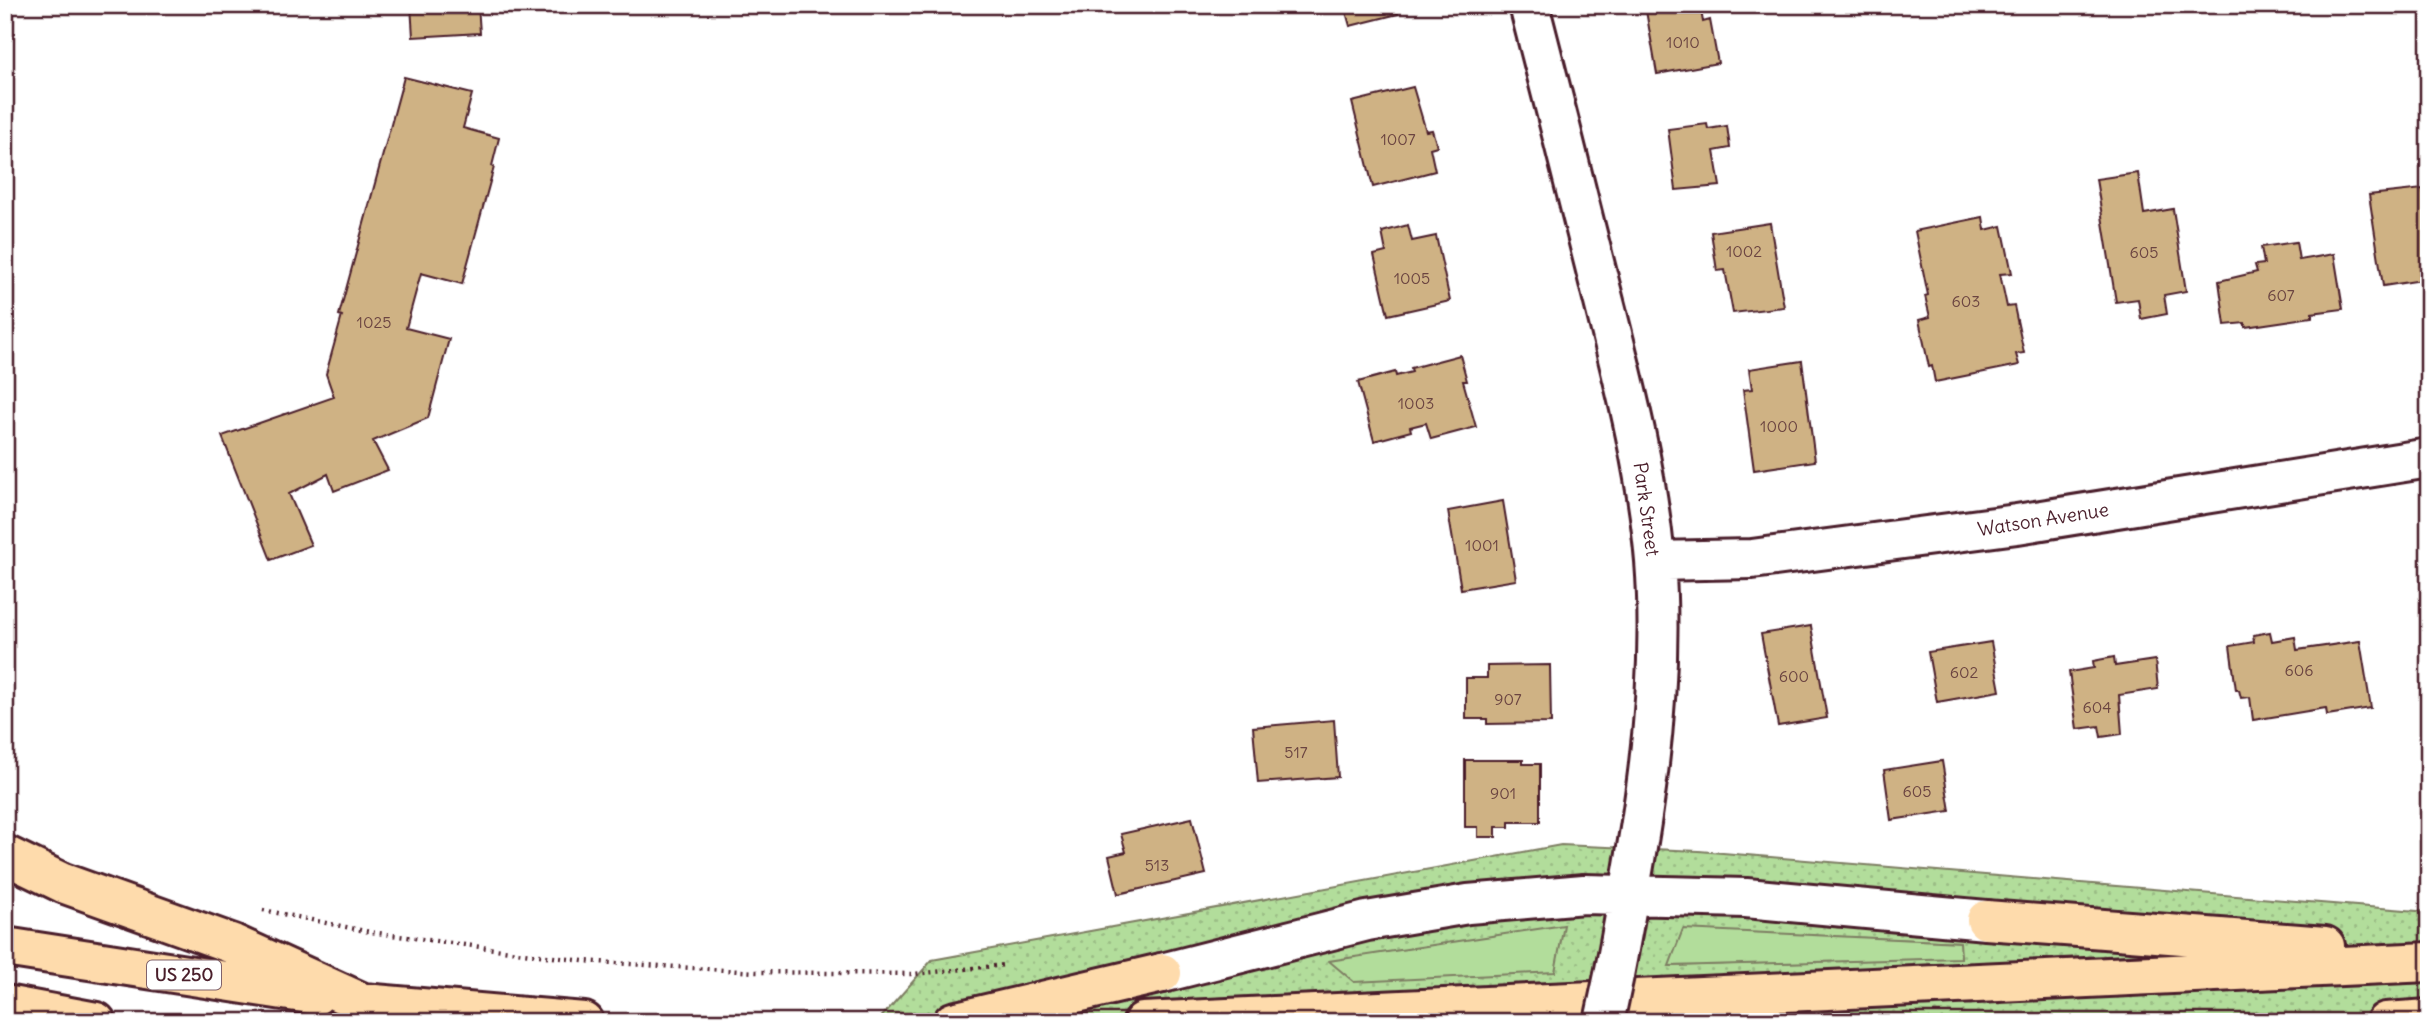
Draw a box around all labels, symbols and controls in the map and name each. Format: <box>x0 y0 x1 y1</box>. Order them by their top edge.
house number: 1010 <box>1666 32 1700 52</box>
house number: 1007 <box>1380 129 1416 149</box>
house number: 1002 <box>1726 241 1762 261</box>
house number: 605 <box>2130 242 2158 262</box>
house number: 1005 <box>1394 268 1430 288</box>
house number: 607 <box>2267 285 2295 305</box>
house number: 603 <box>1952 291 1980 311</box>
house number: 1025 <box>357 312 391 332</box>
house number: 1003 <box>1398 393 1434 413</box>
house number: 1000 <box>1760 416 1798 436</box>
street label: Park Street <box>1629 461 1665 557</box>
street label: Watson Avenue <box>1976 497 2110 541</box>
house number: 1001 <box>1465 535 1499 555</box>
house number: 606 <box>2285 660 2314 680</box>
house number: 602 <box>1950 662 1978 682</box>
house number: 600 <box>1779 666 1809 686</box>
house number: 907 <box>1494 689 1522 709</box>
house number: 604 <box>2082 697 2112 717</box>
house number: 517 <box>1284 742 1308 762</box>
house number: 605 <box>1903 781 1931 801</box>
house number: 901 <box>1490 783 1516 803</box>
house number: 513 <box>1145 855 1169 875</box>
road number: US 250 <box>147 960 221 990</box>

